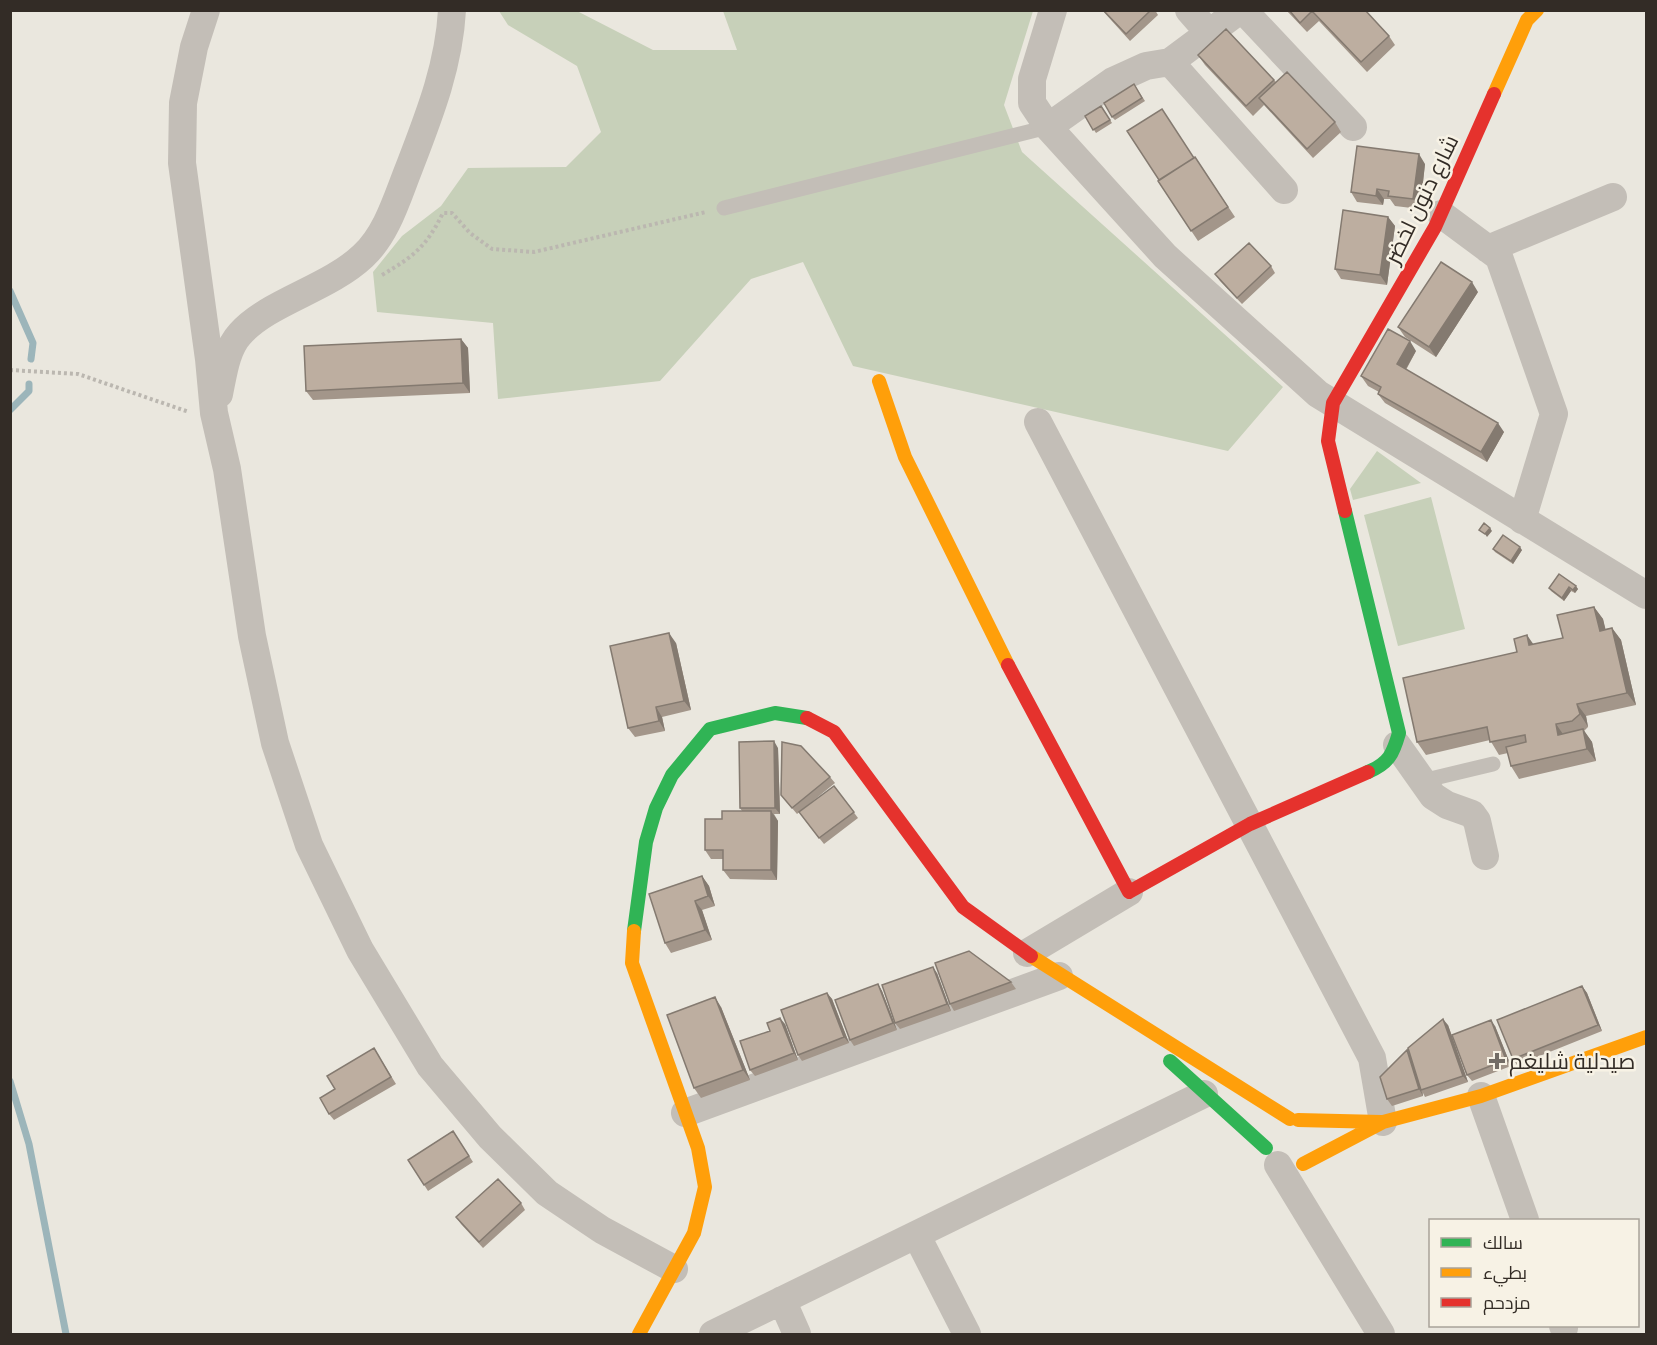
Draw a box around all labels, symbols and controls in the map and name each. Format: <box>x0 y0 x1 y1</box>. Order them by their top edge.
street label: شارع دنون لخضر <box>1374 129 1467 271</box>
place label: صيدلية شليغم <box>1509 1044 1635 1078</box>
marker: صيدلية شليغم <box>1490 1054 1504 1068</box>
legend <box>1429 1219 1639 1327</box>
text: سالك <box>1483 1229 1523 1256</box>
text: بطيء <box>1483 1259 1527 1287</box>
text: مزدحم <box>1483 1289 1531 1316</box>

